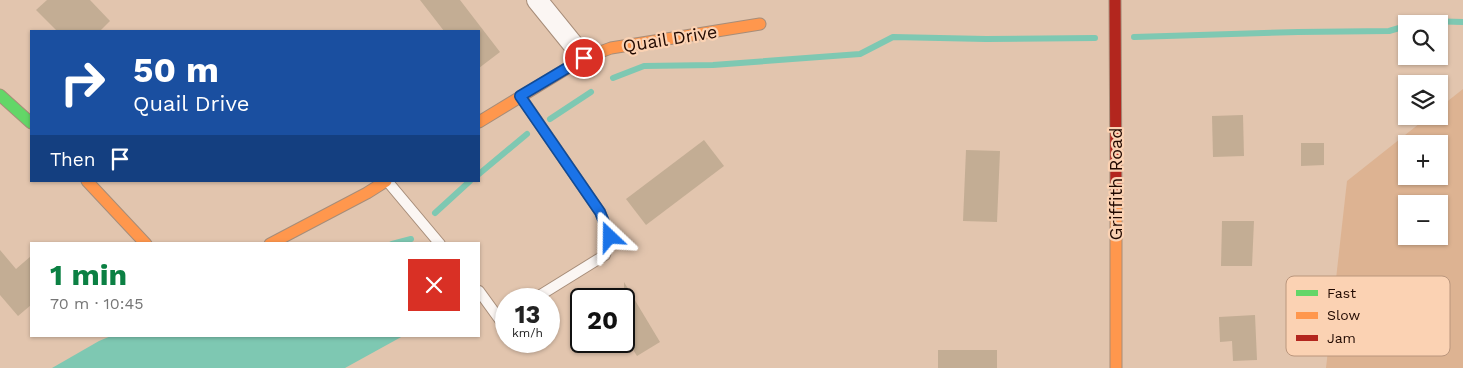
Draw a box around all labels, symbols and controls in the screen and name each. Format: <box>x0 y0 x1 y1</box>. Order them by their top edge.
map controls <box>1398 15 1448 245</box>
button: search <box>1398 15 1448 65</box>
street label: Quail Drive <box>621 21 719 56</box>
pin <box>563 37 605 79</box>
icon: arrive <box>570 44 598 72</box>
text: 50 m <box>133 49 219 91</box>
icon: right <box>50 50 115 115</box>
button: layers <box>1398 75 1448 125</box>
text: Quail Drive <box>133 91 250 116</box>
street label: Griffith Road <box>1105 128 1126 240</box>
button: + <box>1398 135 1448 185</box>
icon: arrive <box>106 145 134 173</box>
text: Then <box>50 148 96 171</box>
button: − <box>1398 195 1448 245</box>
position arrow <box>583 210 635 262</box>
text: 1 min <box>50 257 127 292</box>
button: close <box>408 259 460 311</box>
legend <box>1286 276 1450 356</box>
text: Fast <box>1327 285 1356 301</box>
speed limit sign: 20 <box>570 288 635 353</box>
text: 70 m · 10:45 <box>50 294 144 313</box>
text: 13 <box>515 300 540 329</box>
text: Slow <box>1327 307 1360 323</box>
text: km/h <box>512 326 543 340</box>
text: Jam <box>1327 330 1356 346</box>

